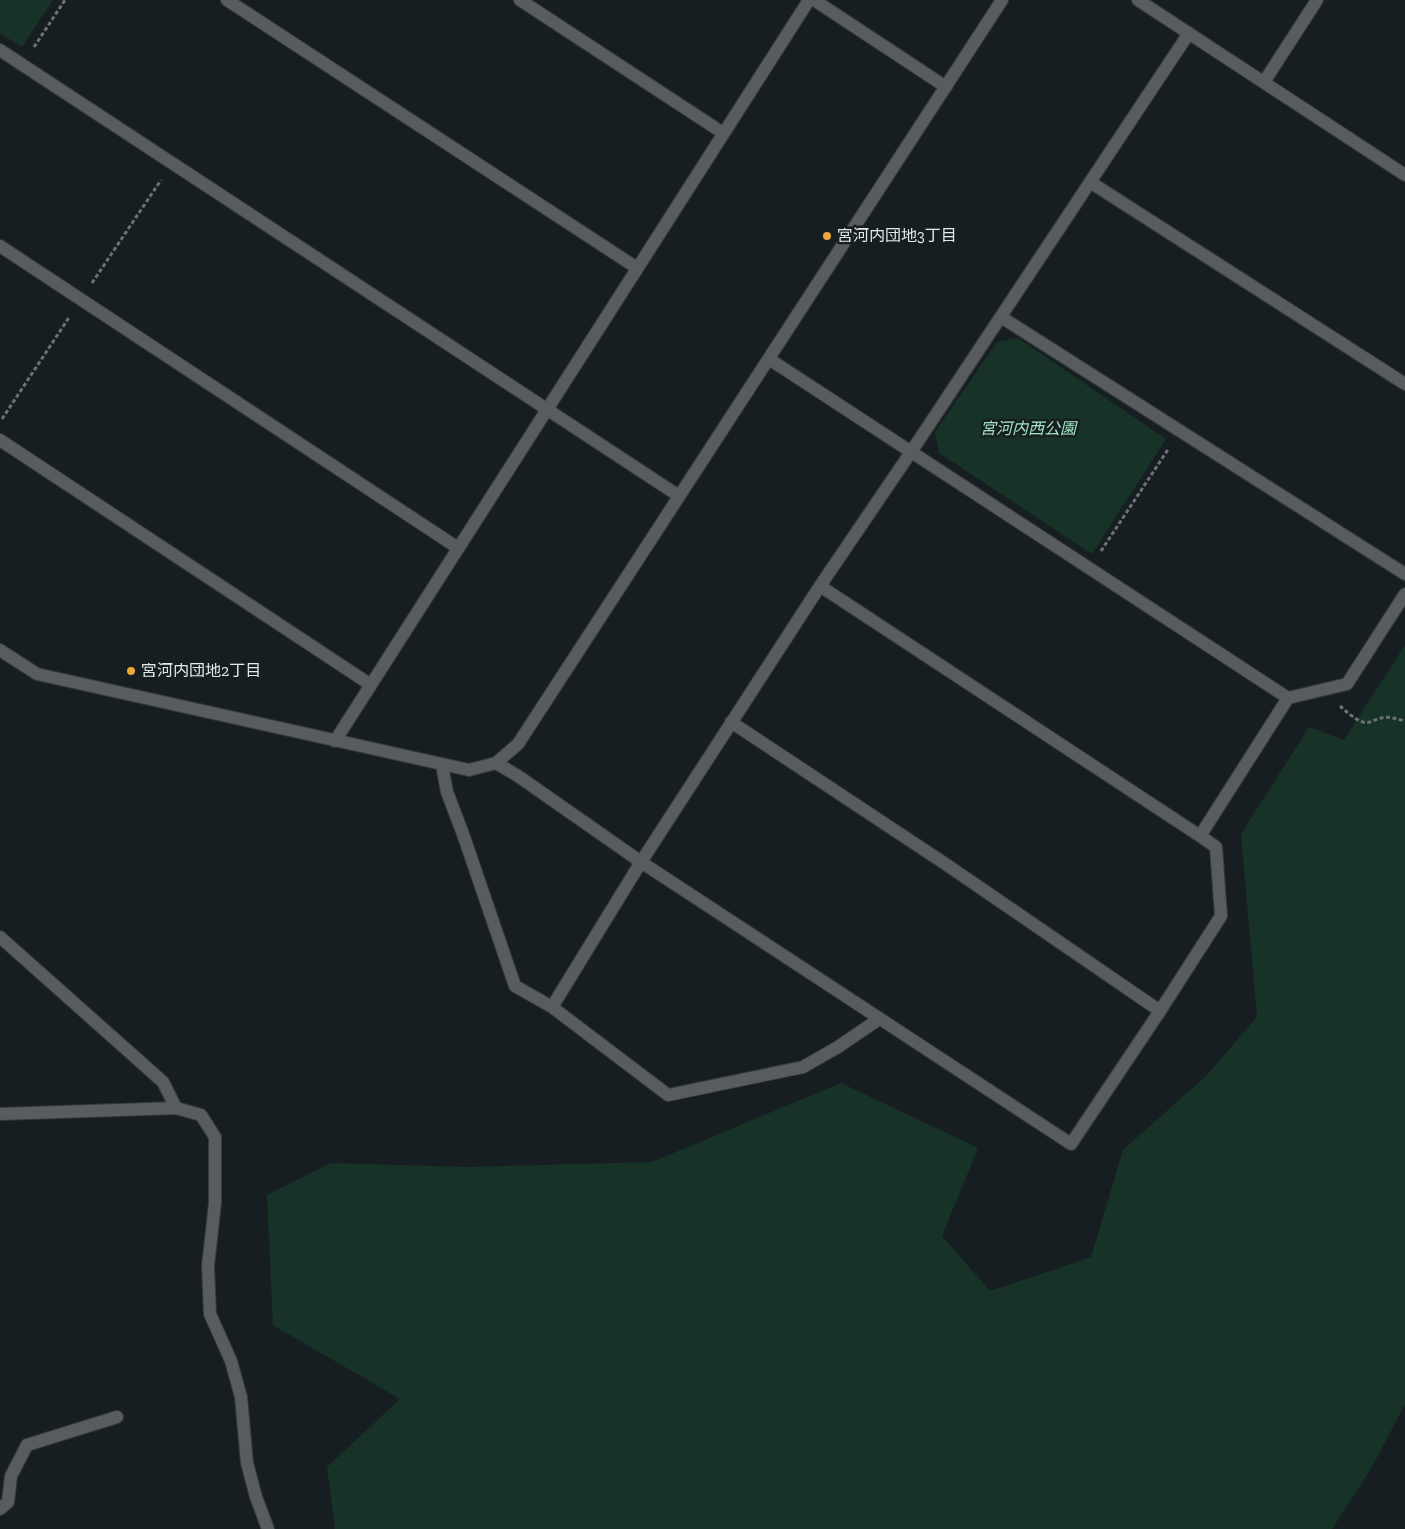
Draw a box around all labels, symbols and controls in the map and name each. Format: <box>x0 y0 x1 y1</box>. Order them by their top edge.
place label: 宮河内団地3丁目 <box>837 226 957 246</box>
marker: 宮河内団地3丁目 <box>821 230 833 242</box>
park label: 宮河内西公園 <box>980 419 1076 439</box>
place label: 宮河内団地2丁目 <box>141 661 261 681</box>
marker: 宮河内団地2丁目 <box>125 665 137 677</box>

